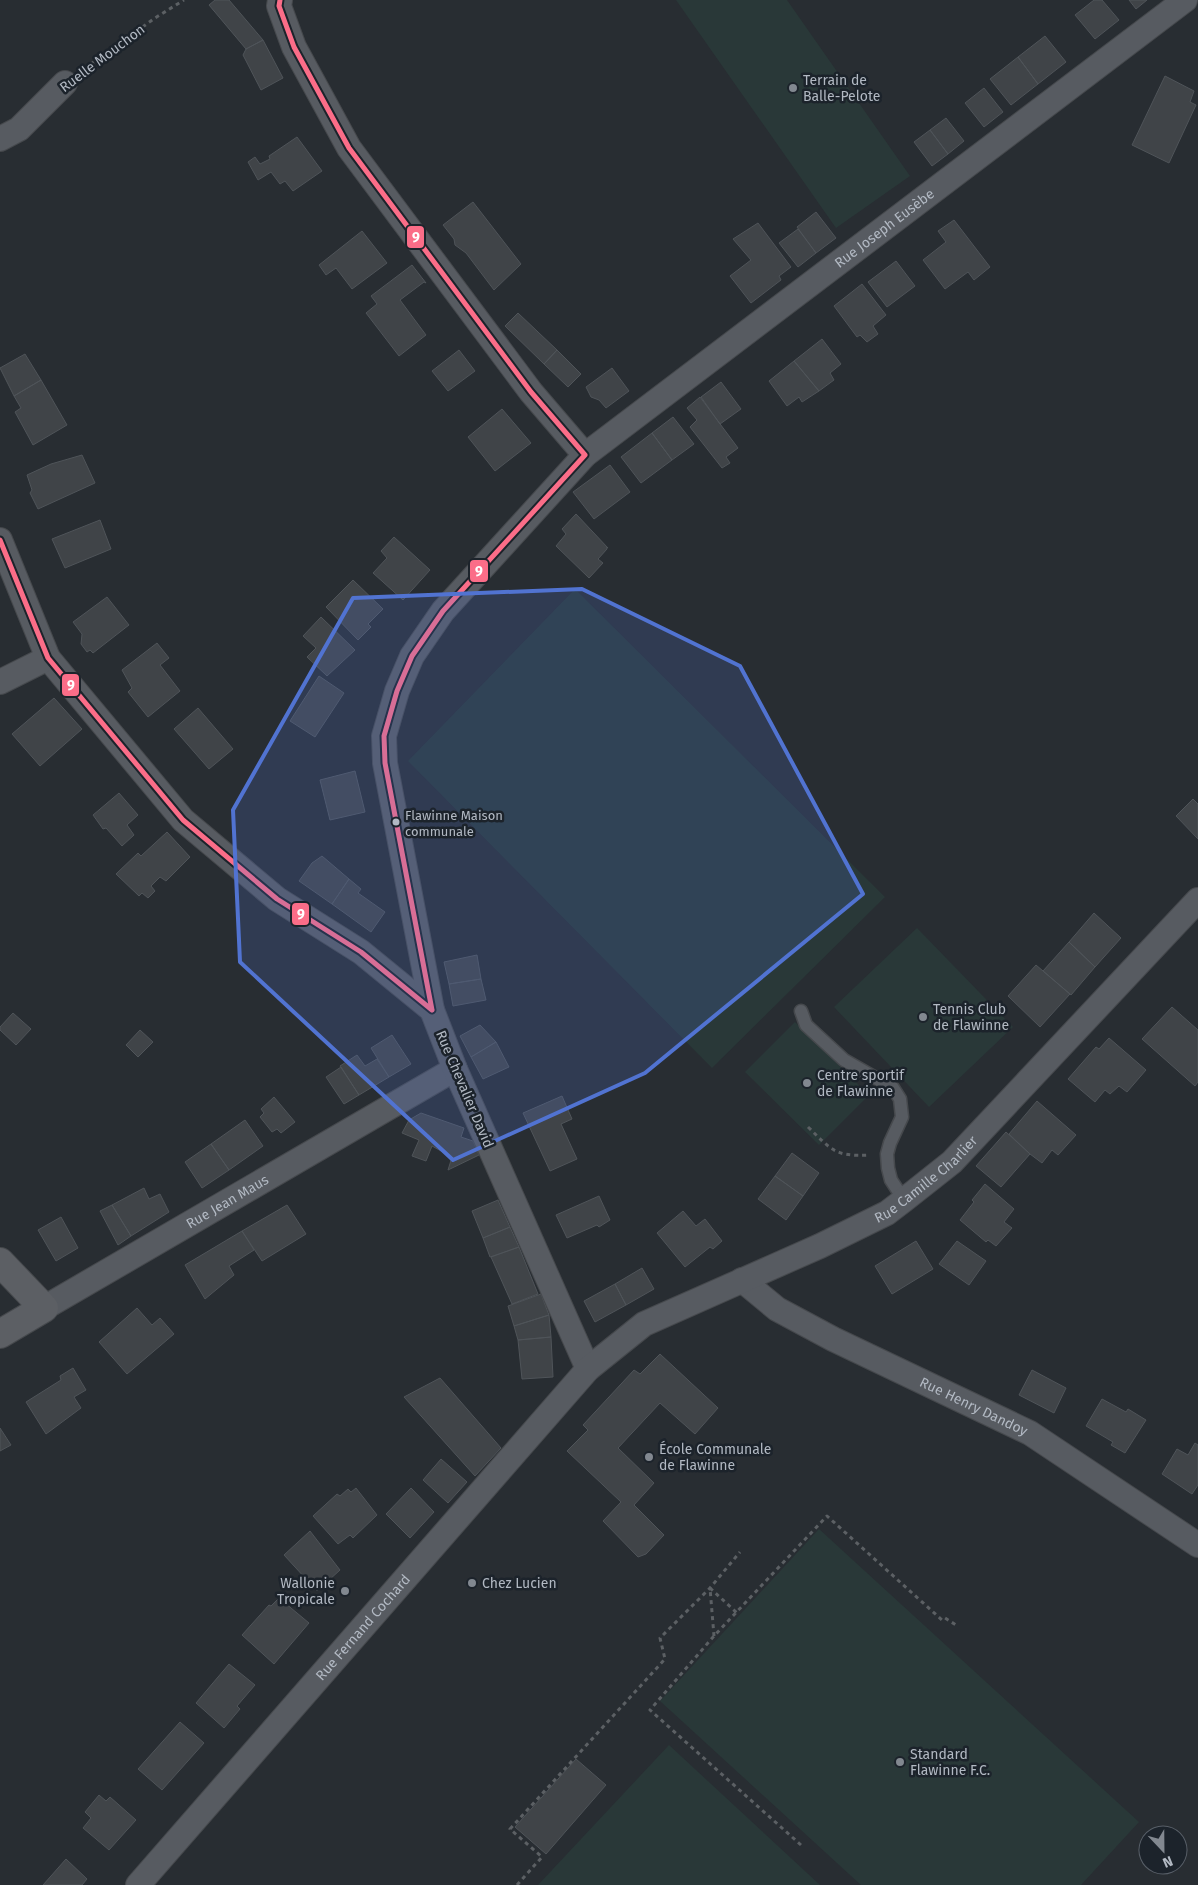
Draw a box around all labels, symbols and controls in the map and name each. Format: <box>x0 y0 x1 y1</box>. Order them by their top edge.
street label: Ruelle Mouchon <box>56 21 148 96</box>
place label: Terrain de Balle-Pelote <box>803 72 880 105</box>
marker: Terrain de Balle-Pelote <box>787 82 799 94</box>
street label: Rue Joseph Eusèbe <box>831 185 938 272</box>
line badge: 9 <box>406 225 425 249</box>
text: 9 <box>412 229 420 246</box>
line badge: 9 <box>469 559 489 583</box>
text: 9 <box>475 563 483 580</box>
line badge: 9 <box>61 673 80 697</box>
text: 9 <box>67 677 75 694</box>
place label: Flawinne Maison communale <box>405 808 503 839</box>
marker: Flawinne Maison communale <box>391 817 401 827</box>
line badge: 9 <box>291 902 310 926</box>
text: 9 <box>297 906 305 923</box>
place label: Tennis Club de Flawinne <box>933 1001 1009 1034</box>
marker: Tennis Club de Flawinne <box>917 1011 929 1023</box>
street label: Rue Chevalier David <box>432 1028 497 1150</box>
place label: Centre sportif de Flawinne <box>817 1067 905 1100</box>
marker: Centre sportif de Flawinne <box>801 1077 813 1089</box>
street label: Rue Camille Charlier <box>872 1132 982 1227</box>
street label: Rue Jean Maus <box>183 1171 272 1232</box>
street label: Rue Henry Dandoy <box>917 1374 1030 1440</box>
place label: École Communale de Flawinne <box>659 1440 771 1474</box>
marker: École Communale de Flawinne <box>643 1451 655 1463</box>
street label: Rue Fernand Cochard <box>312 1571 414 1684</box>
place label: Wallonie Tropicale <box>277 1575 335 1608</box>
place label: Chez Lucien <box>482 1575 557 1592</box>
marker: Chez Lucien <box>466 1577 478 1589</box>
marker: Wallonie Tropicale <box>339 1585 351 1597</box>
place label: Standard Flawinne F.C. <box>910 1746 990 1779</box>
marker: Standard Flawinne F.C. <box>894 1756 906 1768</box>
north arrow <box>1138 1825 1188 1875</box>
text: N <box>1160 1852 1175 1871</box>

